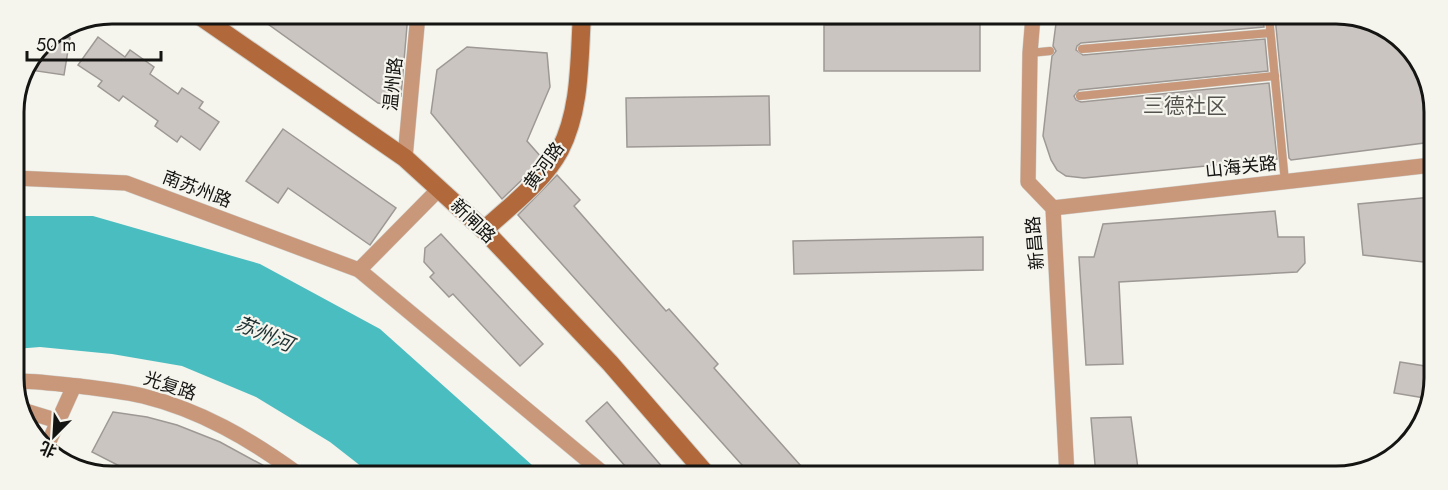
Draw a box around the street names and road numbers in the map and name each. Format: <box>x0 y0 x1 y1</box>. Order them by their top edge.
street label: 温州路 <box>377 56 409 112</box>
street label: 黄河路 <box>518 137 570 195</box>
street label: 山海关路 <box>1204 150 1278 184</box>
street label: 南苏州路 <box>159 164 235 214</box>
street label: 新闸路 <box>445 193 501 249</box>
street label: 新昌路 <box>1020 215 1050 271</box>
street label: 光复路 <box>140 365 200 407</box>

